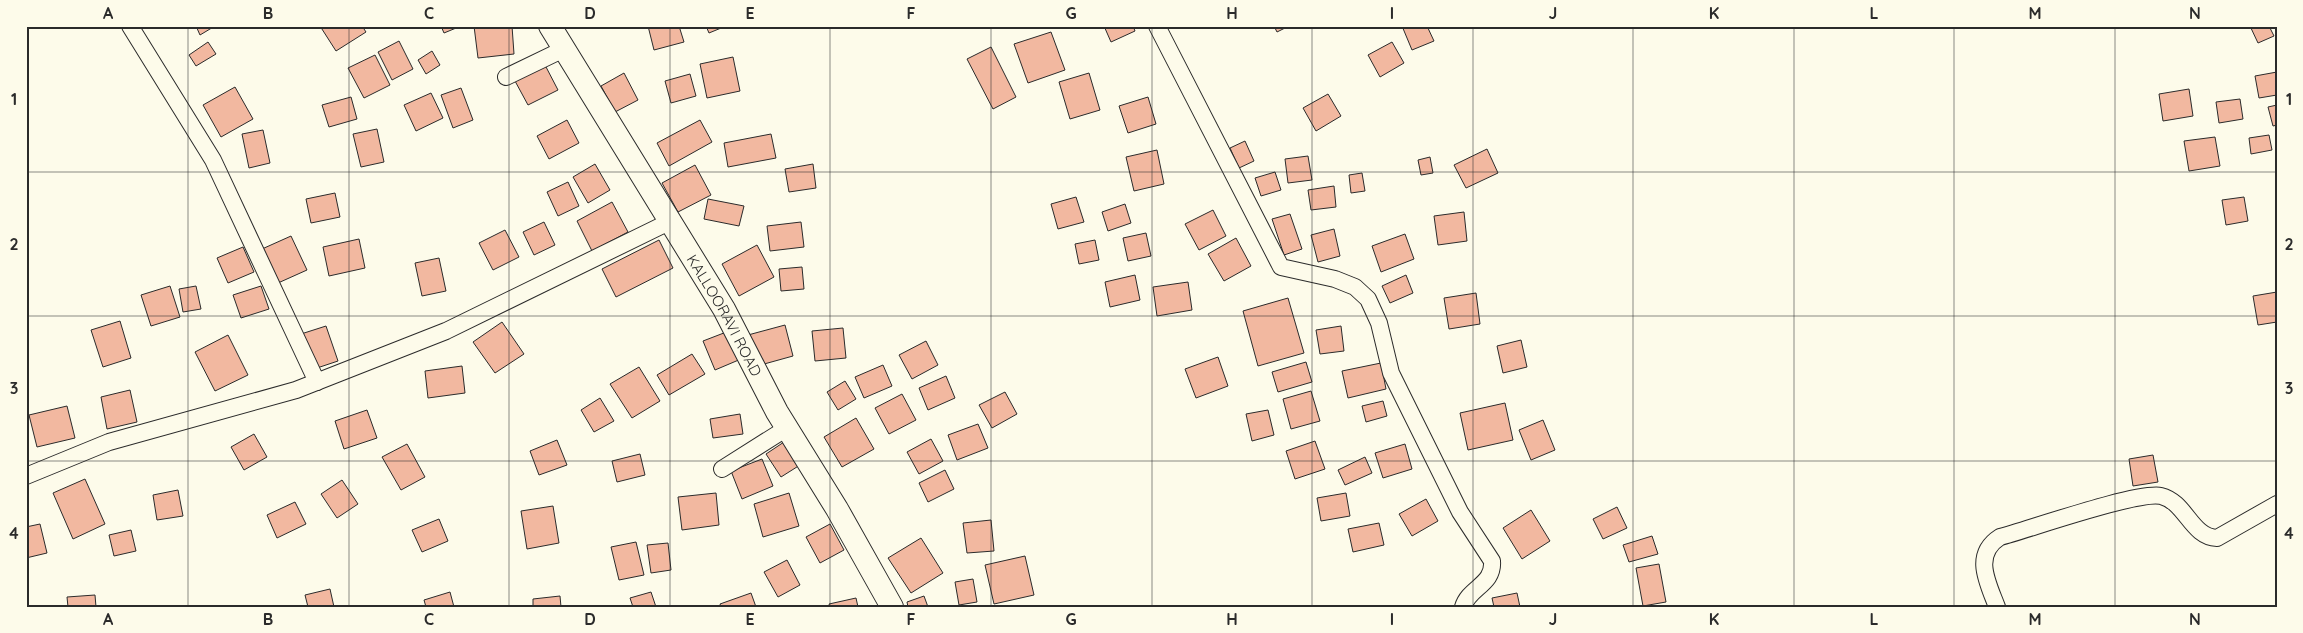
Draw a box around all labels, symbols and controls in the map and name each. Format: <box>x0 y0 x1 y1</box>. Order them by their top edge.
text: A <box>103 3 114 23</box>
text: B <box>263 3 273 23</box>
text: C <box>424 3 434 23</box>
text: D <box>584 3 596 23</box>
text: E <box>745 3 755 23</box>
text: F <box>907 3 916 23</box>
text: G <box>1065 3 1077 23</box>
text: H <box>1226 3 1238 23</box>
text: I <box>1390 3 1394 23</box>
text: J <box>1549 3 1557 23</box>
text: K <box>1709 3 1719 23</box>
text: L <box>1870 3 1879 23</box>
text: M <box>2028 3 2042 23</box>
text: N <box>2189 3 2201 23</box>
text: 1 <box>11 89 17 109</box>
text: 1 <box>2286 89 2292 109</box>
text: 2 <box>9 234 19 254</box>
text: 2 <box>2284 234 2294 254</box>
street label: KALLOORAVI ROAD <box>683 251 766 379</box>
text: 3 <box>10 378 18 398</box>
text: 3 <box>2285 378 2293 398</box>
text: 4 <box>9 523 19 543</box>
text: 4 <box>2284 523 2294 543</box>
text: A <box>103 609 114 629</box>
text: B <box>263 609 273 629</box>
text: C <box>424 609 434 629</box>
text: D <box>584 609 596 629</box>
text: E <box>745 609 755 629</box>
text: F <box>907 609 916 629</box>
text: G <box>1065 609 1077 629</box>
text: H <box>1226 609 1238 629</box>
text: I <box>1390 609 1394 629</box>
text: J <box>1549 609 1557 629</box>
text: K <box>1709 609 1719 629</box>
text: L <box>1870 609 1879 629</box>
text: M <box>2028 609 2042 629</box>
text: N <box>2189 609 2201 629</box>

